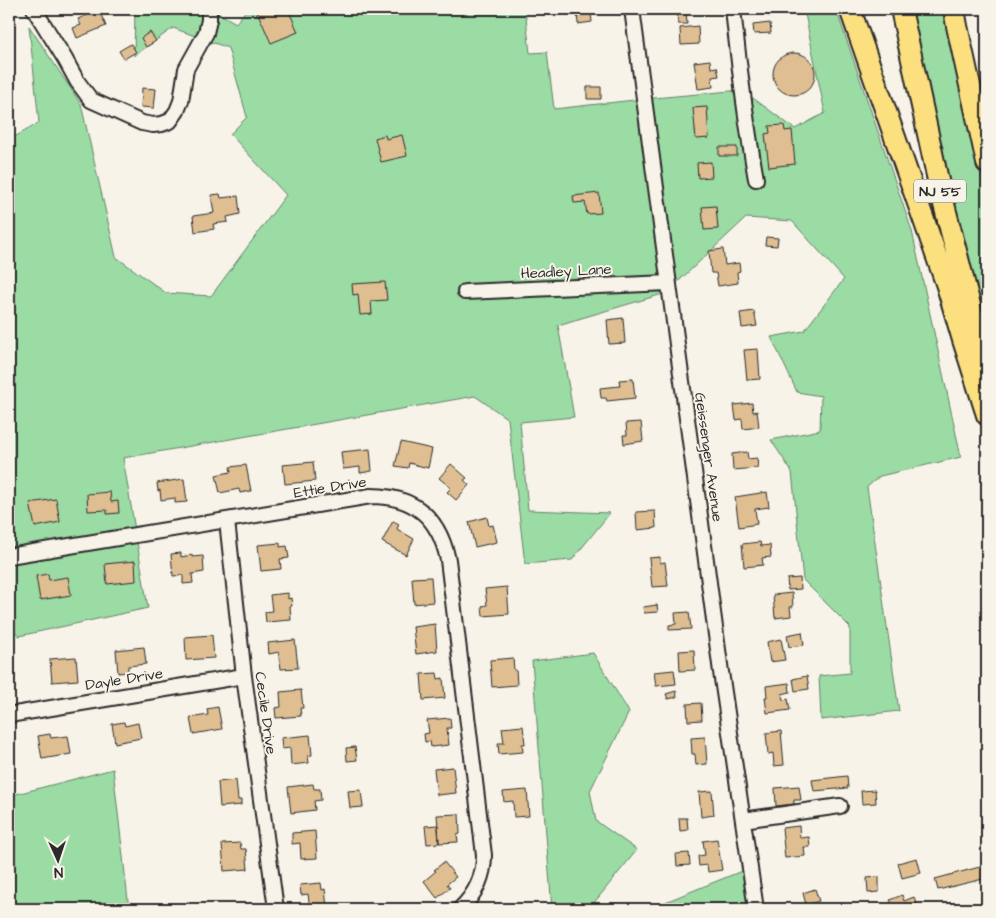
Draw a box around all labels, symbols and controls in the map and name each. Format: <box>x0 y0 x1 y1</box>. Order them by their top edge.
road number: NJ 55 <box>914 180 966 202</box>
street label: Headley Lane <box>520 259 612 285</box>
street label: Geissenger Avenue <box>688 391 728 523</box>
street label: Ettie Drive <box>292 471 368 504</box>
street label: Dayle Drive <box>84 663 165 697</box>
street label: Cecile Drive <box>249 670 282 756</box>
north arrow <box>32 836 82 886</box>
text: N <box>54 862 64 882</box>

